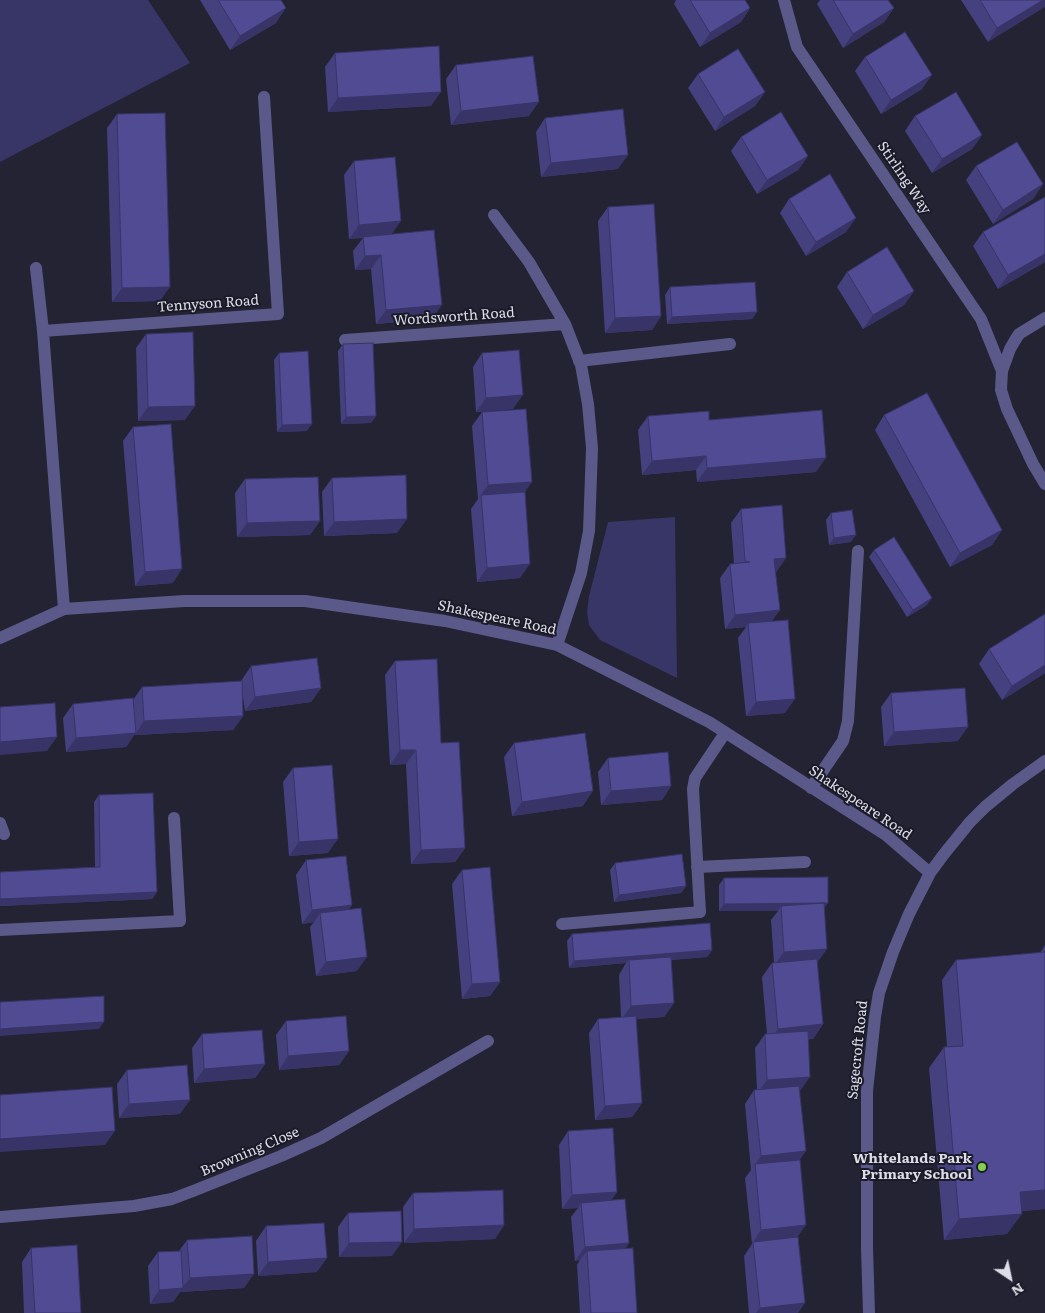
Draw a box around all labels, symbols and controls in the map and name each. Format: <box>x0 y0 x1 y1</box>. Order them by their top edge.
street label: Stirling Way <box>874 138 934 218</box>
street label: Tennyson Road <box>156 292 260 316</box>
street label: Wordsworth Road <box>393 304 515 330</box>
street label: Shakespeare Road <box>436 597 558 639</box>
street label: Shakespeare Road <box>805 762 915 844</box>
street label: Sagecroft Road <box>844 1000 872 1100</box>
street label: Browning Close <box>198 1124 302 1180</box>
place label: Whitelands Park Primary School <box>853 1151 972 1184</box>
marker: Whitelands Park Primary School <box>976 1161 988 1173</box>
north arrow <box>985 1253 1035 1303</box>
text: N <box>1008 1279 1029 1302</box>

